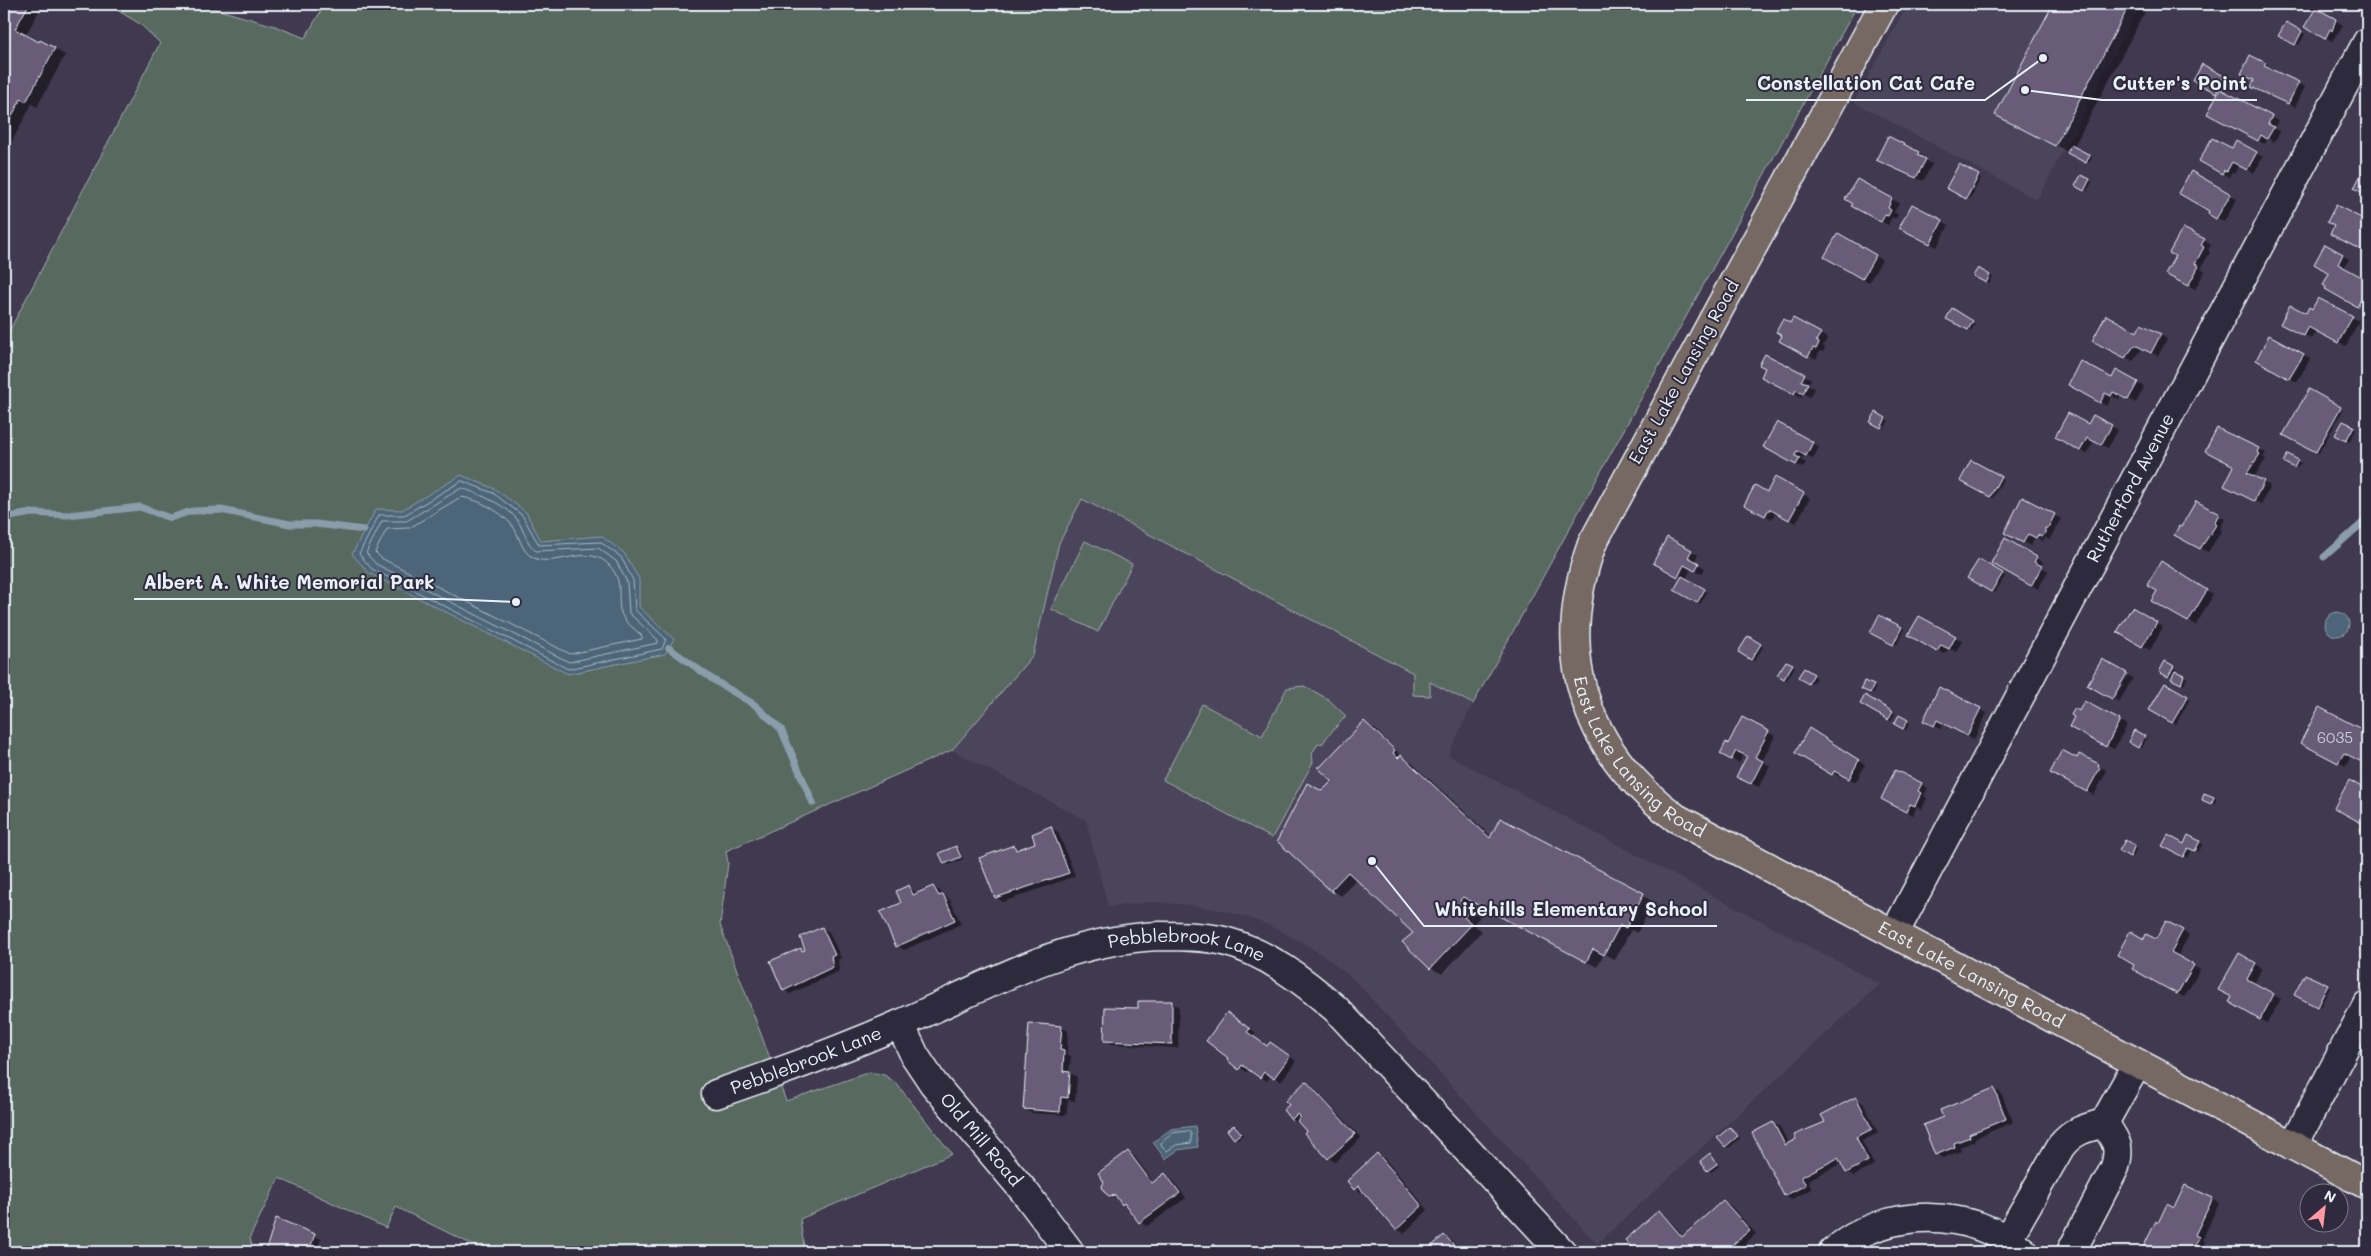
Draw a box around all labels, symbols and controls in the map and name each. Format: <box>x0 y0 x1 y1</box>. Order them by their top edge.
callout: Constellation Cat Cafe <box>1746 66 1985 100</box>
callout: Cutter's Point <box>2102 66 2257 100</box>
text: Constellation Cat Cafe <box>1757 70 1975 95</box>
text: Cutter's Point <box>2113 70 2247 95</box>
street label: East Lake Lansing Road <box>1622 275 1744 468</box>
street label: Rutherford Avenue <box>2080 408 2179 566</box>
callout: Albert A. White Memorial Park <box>134 565 445 599</box>
text: Albert A. White Memorial Park <box>143 569 435 594</box>
street label: East Lake Lansing Road <box>1569 673 1710 843</box>
house number: 6035 <box>2317 727 2353 747</box>
callout: Whitehills Elementary School <box>1424 892 1717 926</box>
text: Whitehills Elementary School <box>1434 896 1708 921</box>
street label: East Lake Lansing Road <box>1874 915 2069 1033</box>
street label: Pebblebrook Lane <box>1106 923 1270 967</box>
street label: Pebblebrook Lane <box>727 1020 885 1099</box>
street label: Old Mill Road <box>935 1087 1028 1191</box>
north arrow <box>2298 1184 2348 1234</box>
text: N <box>2321 1185 2339 1207</box>

